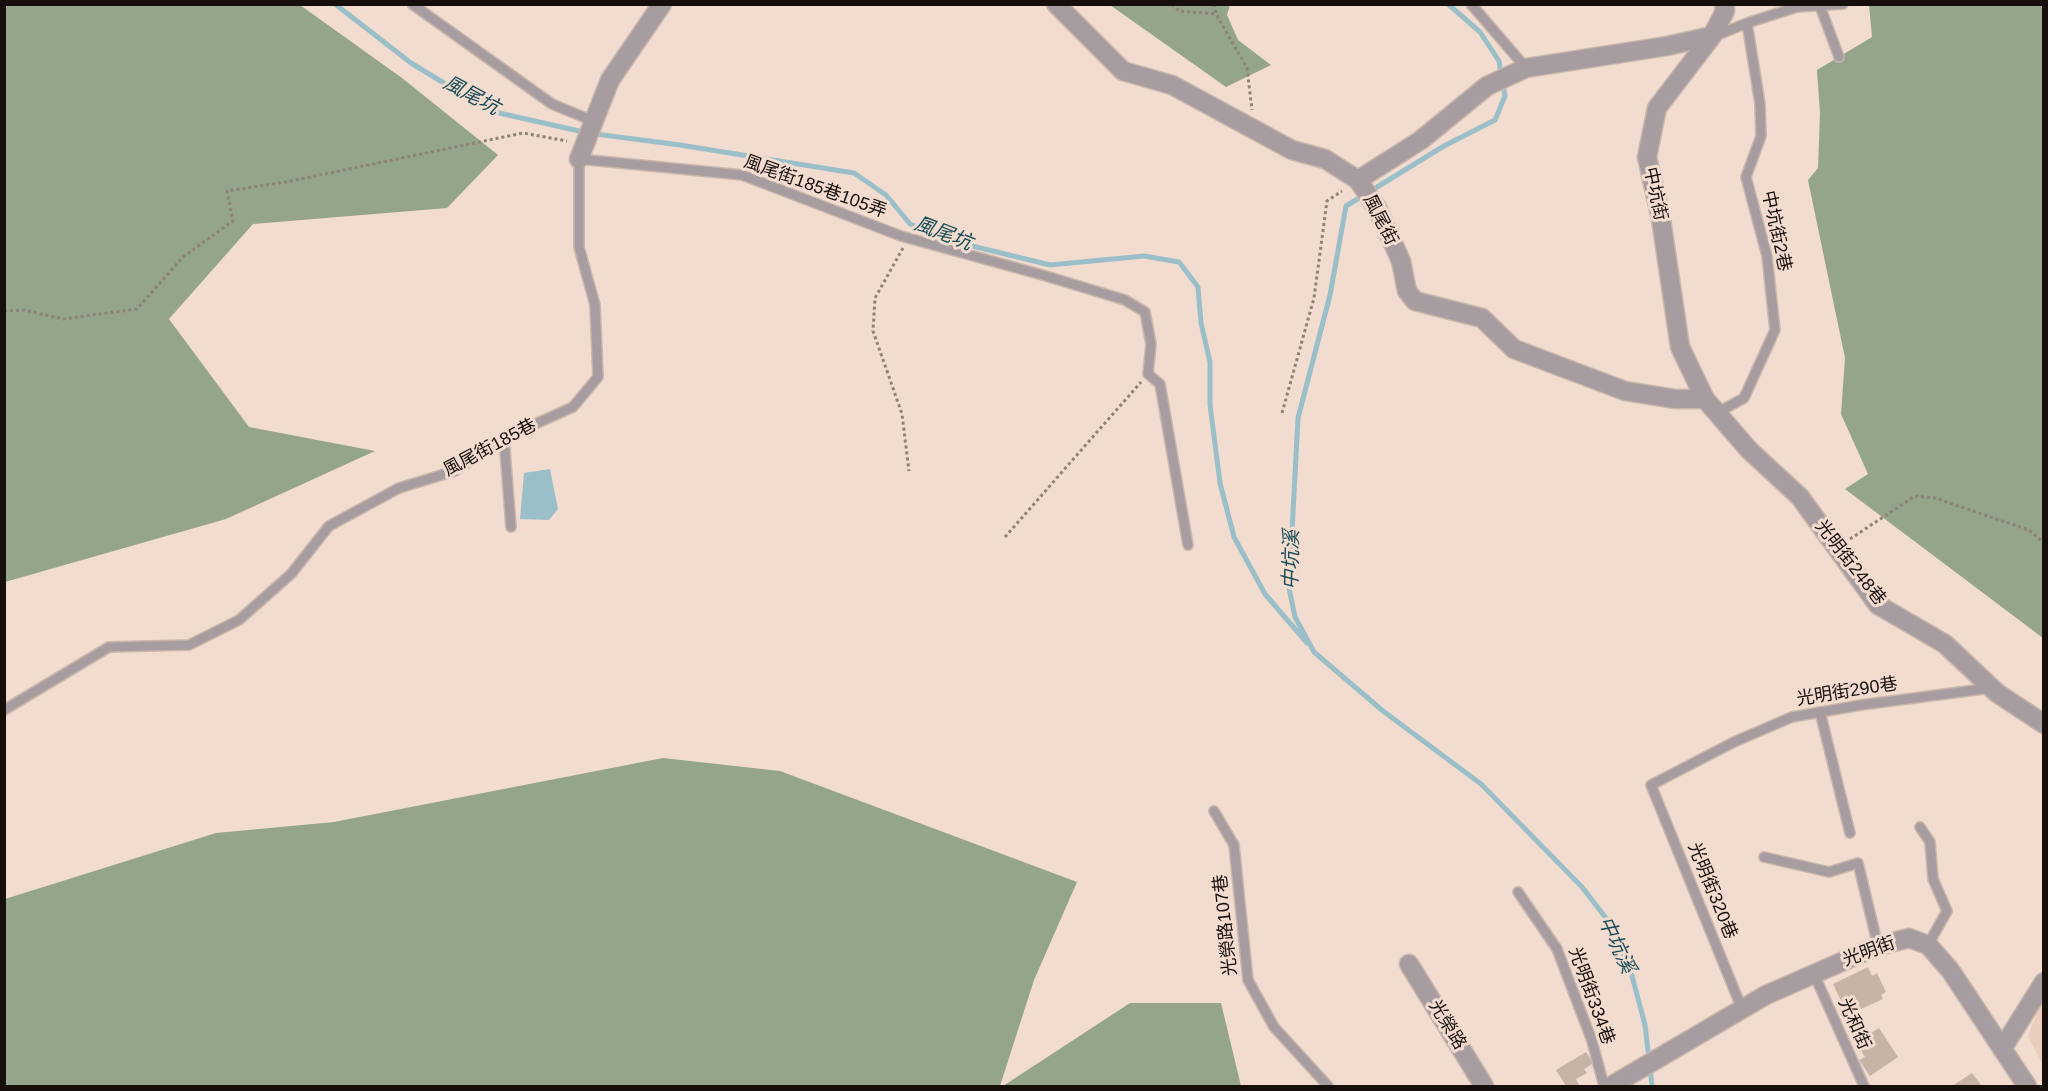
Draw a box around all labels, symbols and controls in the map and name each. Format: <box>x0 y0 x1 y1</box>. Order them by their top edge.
water label: 風尾坑 <box>439 71 503 121</box>
street label: 風尾街185巷105弄 <box>741 151 889 223</box>
street label: 中坑街 <box>1639 165 1671 223</box>
street label: 中坑街2巷 <box>1757 189 1795 273</box>
street label: 風尾街 <box>1358 191 1402 249</box>
water label: 風尾坑 <box>911 212 975 256</box>
street label: 風尾街185巷 <box>440 415 540 481</box>
street label: 光明街248巷 <box>1810 516 1890 610</box>
water label: 中坑溪 <box>1279 530 1305 590</box>
street label: 光明街290巷 <box>1795 673 1899 711</box>
street label: 光明街320巷 <box>1683 840 1741 942</box>
street label: 光榮路107巷 <box>1210 873 1242 977</box>
water label: 中坑溪 <box>1592 913 1640 977</box>
street label: 光明街 <box>1840 933 1898 971</box>
street label: 光明街334巷 <box>1563 944 1619 1048</box>
street label: 光和街 <box>1833 995 1875 1053</box>
street label: 光榮路 <box>1424 996 1470 1054</box>

